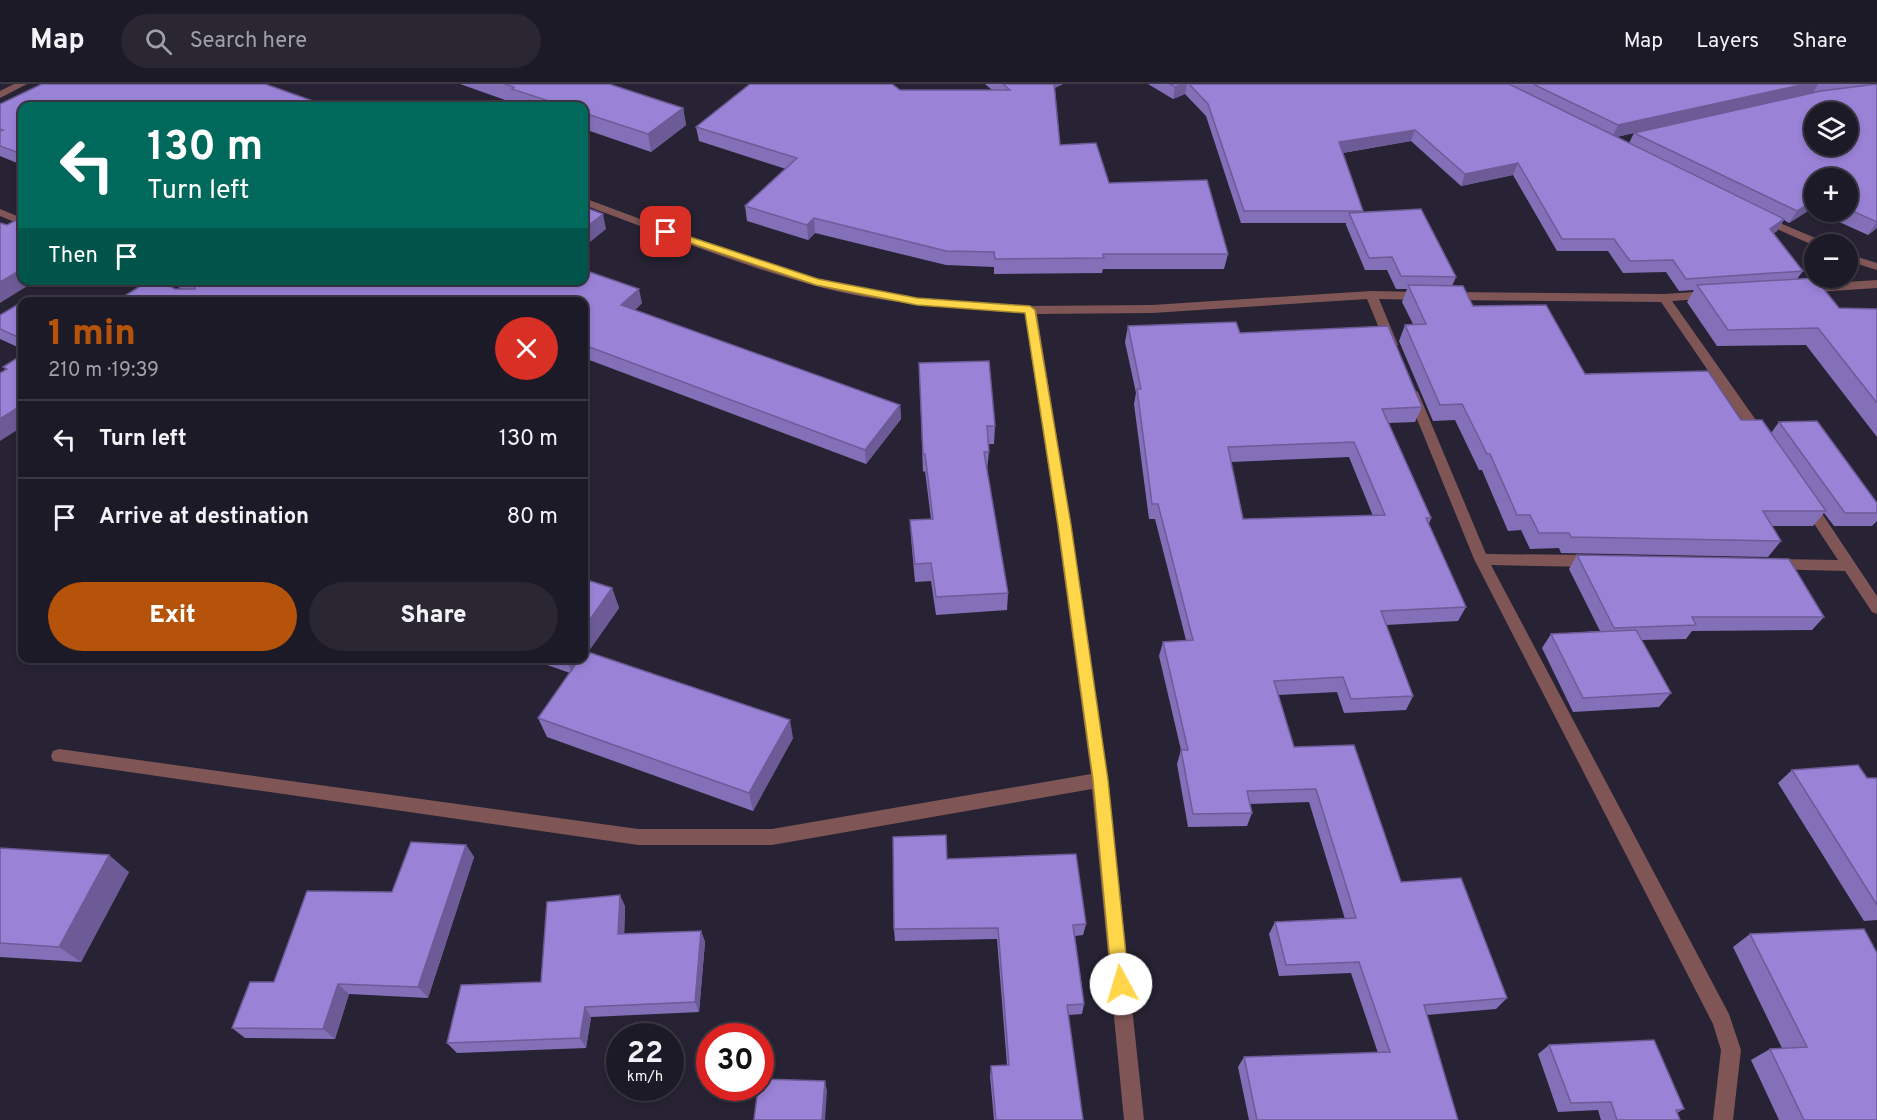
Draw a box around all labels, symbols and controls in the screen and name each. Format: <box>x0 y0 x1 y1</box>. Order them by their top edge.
search box <box>121 14 541 68</box>
text: Map <box>30 23 85 59</box>
icon: search <box>142 25 175 58</box>
text: Search here <box>190 28 307 55</box>
text: Map <box>1624 28 1663 55</box>
text: Layers <box>1696 28 1759 55</box>
text: Share <box>1792 28 1847 55</box>
map controls <box>1804 102 1858 288</box>
button: layers <box>1804 102 1858 156</box>
text: 130 m <box>147 122 263 175</box>
icon: left <box>48 126 126 204</box>
button: + <box>1804 168 1858 222</box>
text: Turn left <box>147 174 249 208</box>
pin <box>640 206 691 257</box>
icon: arrive <box>649 215 682 248</box>
button: − <box>1804 234 1858 288</box>
icon: arrive <box>110 240 143 273</box>
text: Then <box>48 243 98 270</box>
text: 1 min <box>48 312 136 358</box>
button: close <box>495 317 558 380</box>
text: 210 m · 19:39 <box>48 358 159 384</box>
icon: left <box>48 423 81 456</box>
text: Turn left <box>99 426 187 453</box>
text: 130 m <box>499 426 558 453</box>
icon: arrive <box>48 501 81 534</box>
text: Arrive at destination <box>99 504 309 531</box>
text: 80 m <box>507 504 558 531</box>
button: Exit <box>48 582 297 651</box>
button: Share <box>309 582 558 651</box>
position arrow <box>1089 952 1153 1016</box>
speed limit sign: 30 <box>696 1023 774 1101</box>
text: 22 <box>627 1036 663 1073</box>
text: km/h <box>627 1068 663 1087</box>

